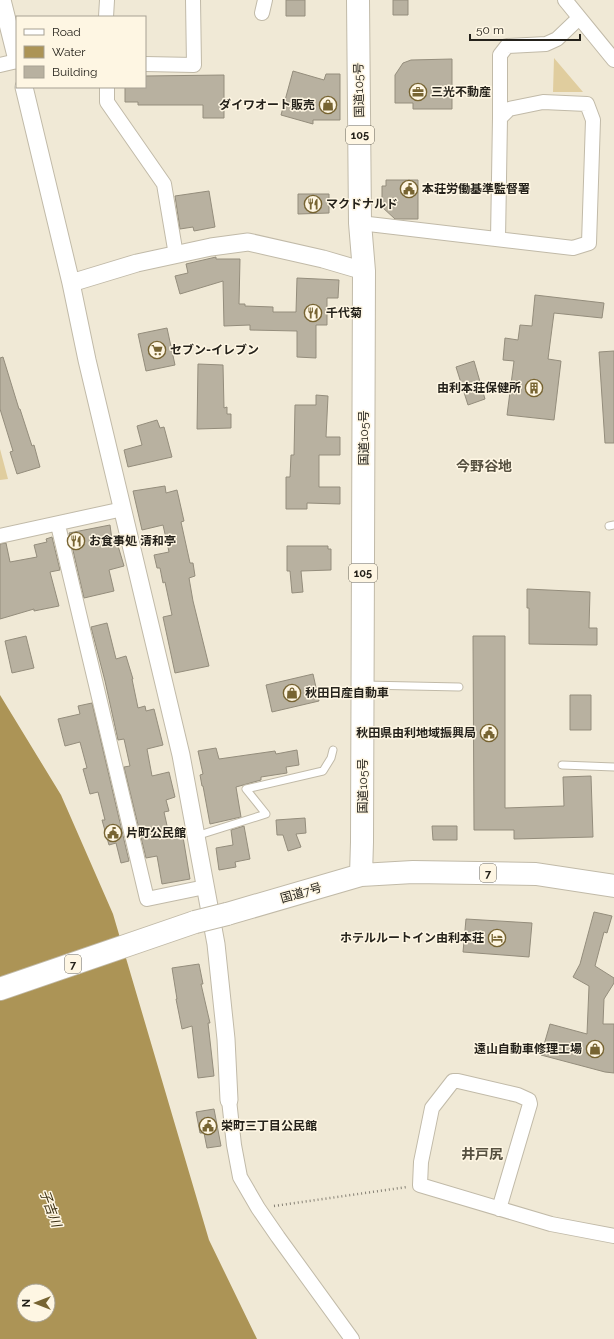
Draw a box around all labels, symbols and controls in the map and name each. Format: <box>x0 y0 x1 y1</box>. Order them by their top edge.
legend <box>16 16 146 88</box>
scale bar <box>470 16 580 42</box>
text: 50 m <box>476 23 504 37</box>
text: Road <box>52 25 81 39</box>
text: Water <box>52 45 86 59</box>
street label: 国道105号 <box>352 62 366 118</box>
text: Building <box>52 65 98 79</box>
office icon: 三光不動産 <box>408 82 428 102</box>
place label: 三光不動産 <box>431 85 491 99</box>
shop icon: ダイワオート販売 <box>318 95 338 115</box>
place label: ダイワオート販売 <box>219 98 315 112</box>
road number: 105 <box>346 126 374 144</box>
public building icon: 本荘労働基準監督署 <box>399 179 419 199</box>
place label: 本荘労働基準監督署 <box>422 182 530 196</box>
restaurant icon: マクドナルド <box>303 194 323 214</box>
place label: マクドナルド <box>326 197 398 211</box>
restaurant icon: 千代菊 <box>303 303 323 323</box>
place label: 千代菊 <box>326 306 362 320</box>
supermarket icon: セブン-イレブン <box>147 340 167 360</box>
place label: セブン-イレブン <box>170 343 259 357</box>
building icon: 由利本荘保健所 <box>524 378 544 398</box>
place label: 由利本荘保健所 <box>437 381 521 395</box>
street label: 国道105号 <box>357 410 371 466</box>
district label: 今野谷地 <box>456 458 512 474</box>
restaurant icon: お食事処 清和亭 <box>66 531 86 551</box>
place label: お食事処 清和亭 <box>89 534 176 548</box>
road number: 105 <box>349 564 377 582</box>
shop icon: 秋田日産自動車 <box>282 683 302 703</box>
place label: 秋田日産自動車 <box>305 686 389 700</box>
public building icon: 秋田県由利地域振興局 <box>479 723 499 743</box>
place label: 秋田県由利地域振興局 <box>356 726 476 740</box>
street label: 国道105号 <box>356 758 370 814</box>
public building icon: 片町公民館 <box>103 823 123 843</box>
place label: 片町公民館 <box>126 826 186 840</box>
road number: 7 <box>480 864 496 882</box>
street label: 国道7号 <box>279 880 323 906</box>
hotel icon: ホテルルートイン由利本荘 <box>487 928 507 948</box>
place label: ホテルルートイン由利本荘 <box>340 931 484 945</box>
road number: 7 <box>65 955 81 973</box>
shop icon: 遠山自動車修理工場 <box>585 1039 605 1059</box>
place label: 遠山自動車修理工場 <box>474 1042 582 1056</box>
public building icon: 栄町三丁目公民館 <box>198 1116 218 1136</box>
place label: 栄町三丁目公民館 <box>221 1119 317 1133</box>
district label: 井戸尻 <box>461 1146 503 1162</box>
water label: 子吉川 <box>37 1187 65 1231</box>
north arrow <box>16 1283 56 1323</box>
text: N <box>20 1299 33 1307</box>

